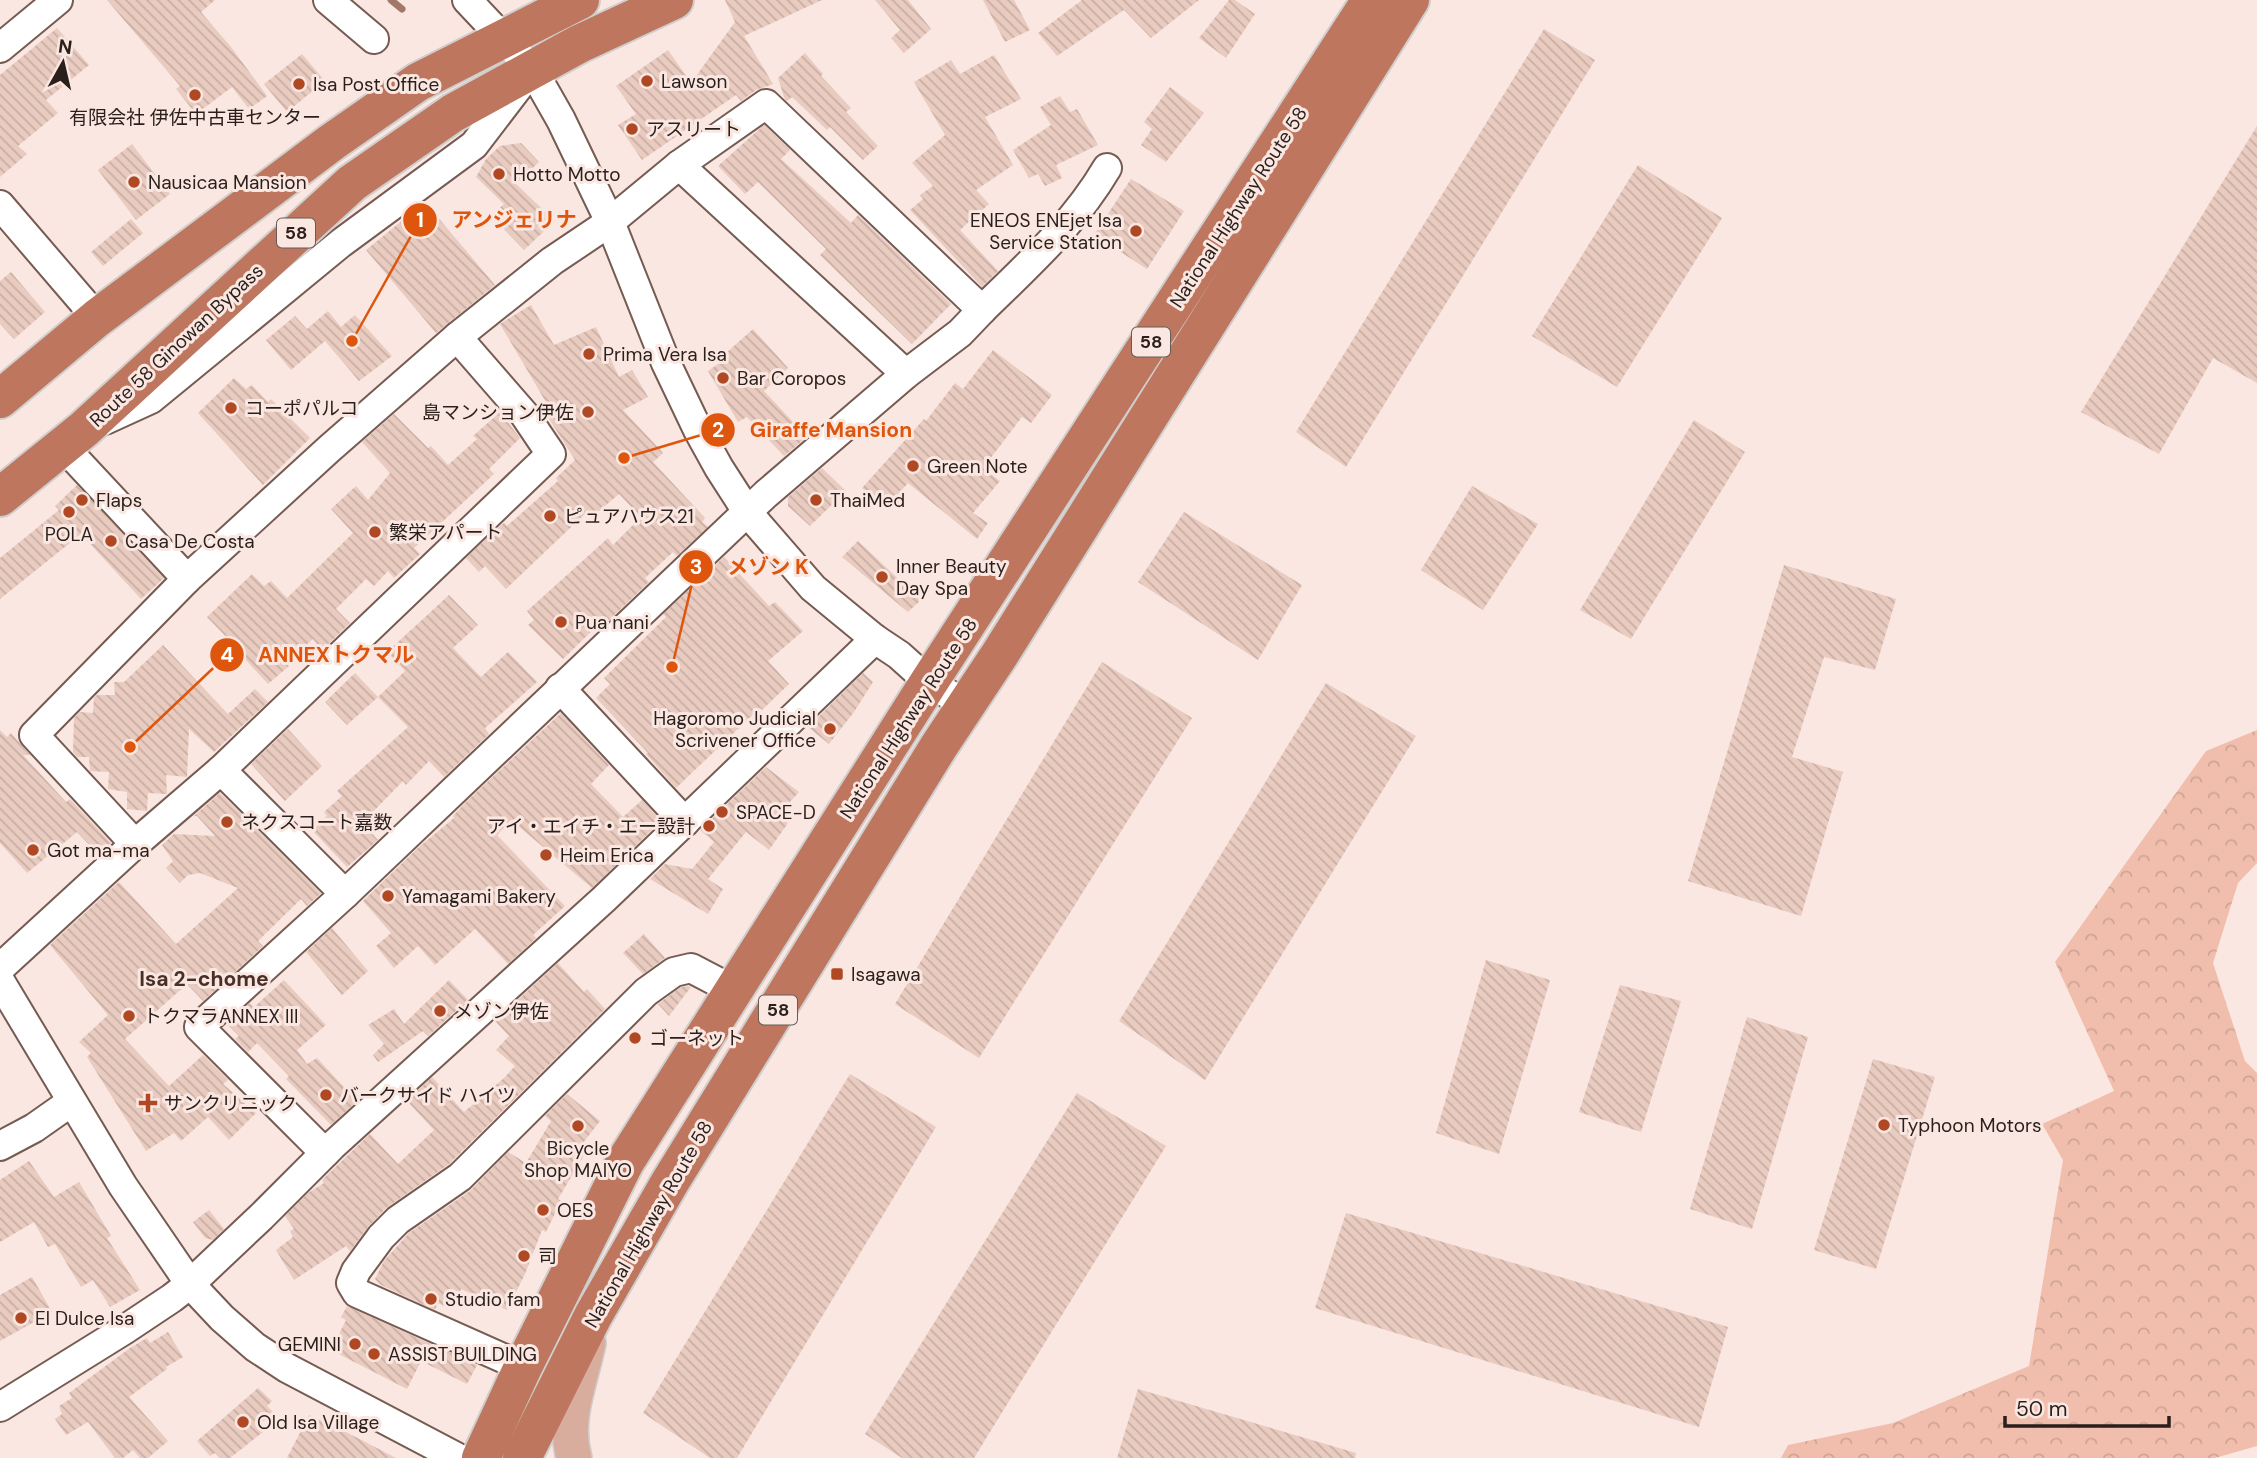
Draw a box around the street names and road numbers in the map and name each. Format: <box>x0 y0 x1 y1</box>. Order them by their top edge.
street label: National Highway Route 58 <box>1164 102 1313 313</box>
road number: 58 <box>277 218 315 247</box>
street label: Route 58 Ginowan Bypass <box>84 258 268 432</box>
road number: 58 <box>1132 328 1170 356</box>
street label: National Highway Route 58 <box>834 613 983 824</box>
road number: 58 <box>759 995 797 1024</box>
street label: National Highway Route 58 <box>579 1116 718 1332</box>

